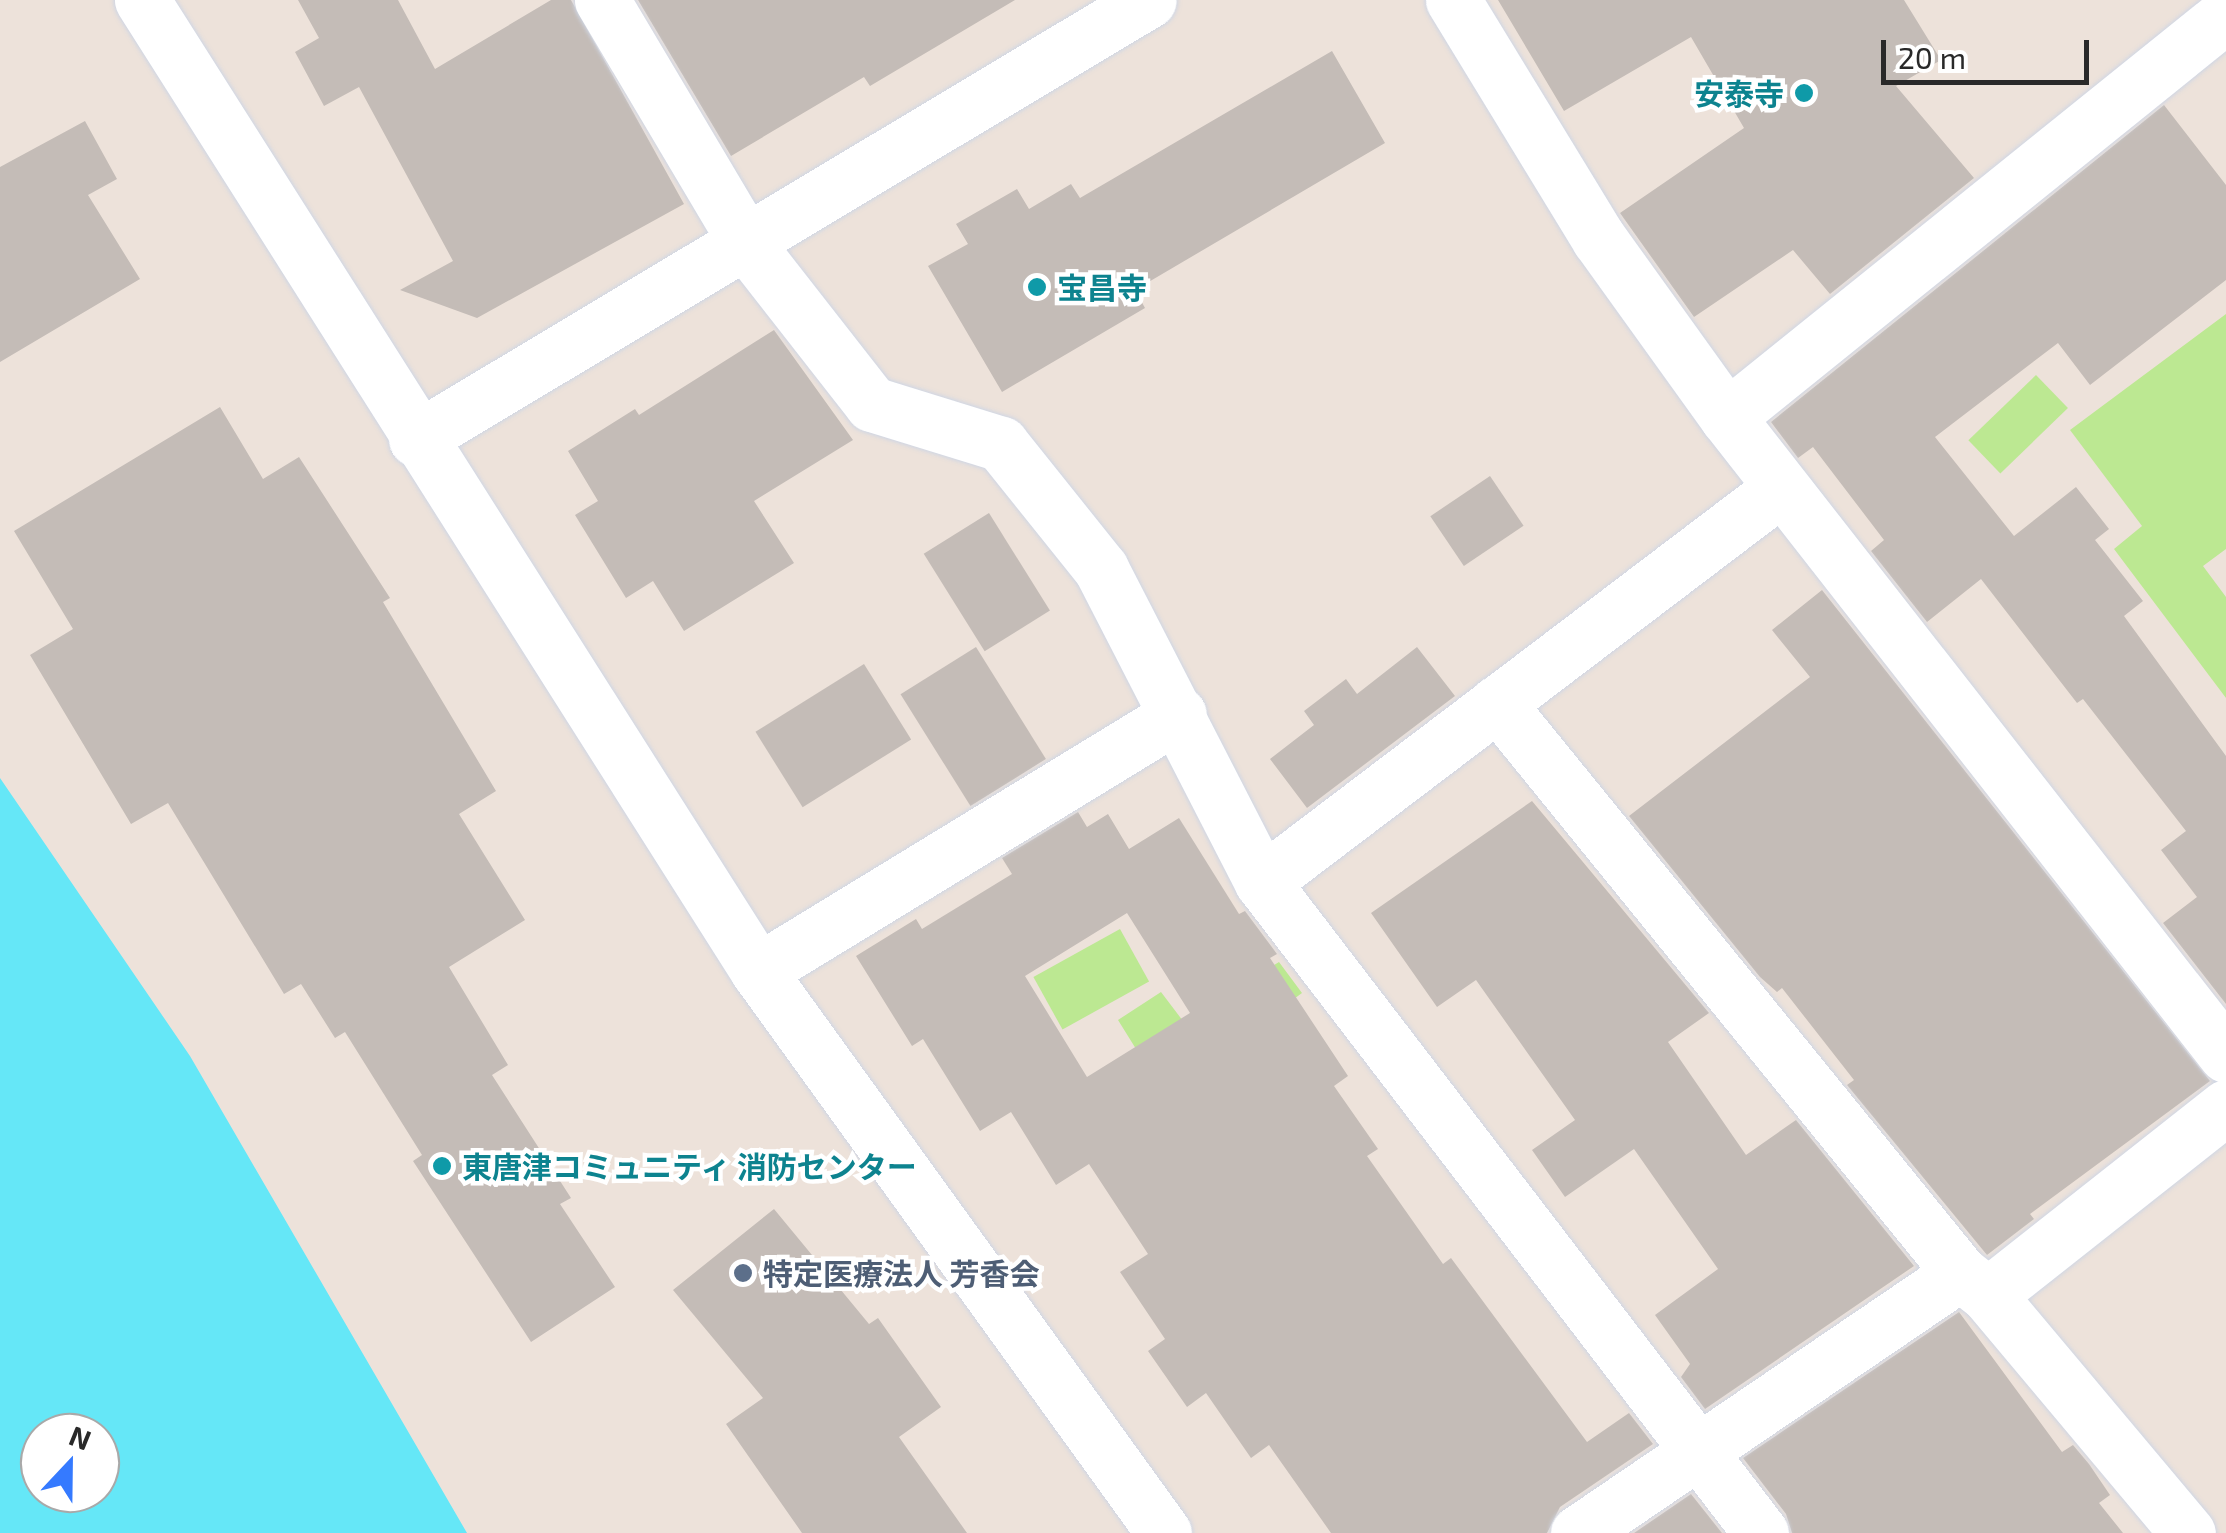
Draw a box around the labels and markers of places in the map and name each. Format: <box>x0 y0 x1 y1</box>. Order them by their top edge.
place label: 安泰寺 <box>1694 75 1784 111</box>
marker: 安泰寺 <box>1793 82 1815 104</box>
place label: 宝昌寺 <box>1057 269 1147 305</box>
marker: 宝昌寺 <box>1026 276 1048 298</box>
place label: 東唐津コミュニティ 消防センター <box>462 1148 918 1184</box>
marker: 東唐津コミュニティ 消防センター <box>431 1155 453 1177</box>
place label: 特定医療法人 芳香会 <box>763 1255 1039 1291</box>
marker: 特定医療法人 芳香会 <box>732 1262 754 1284</box>

